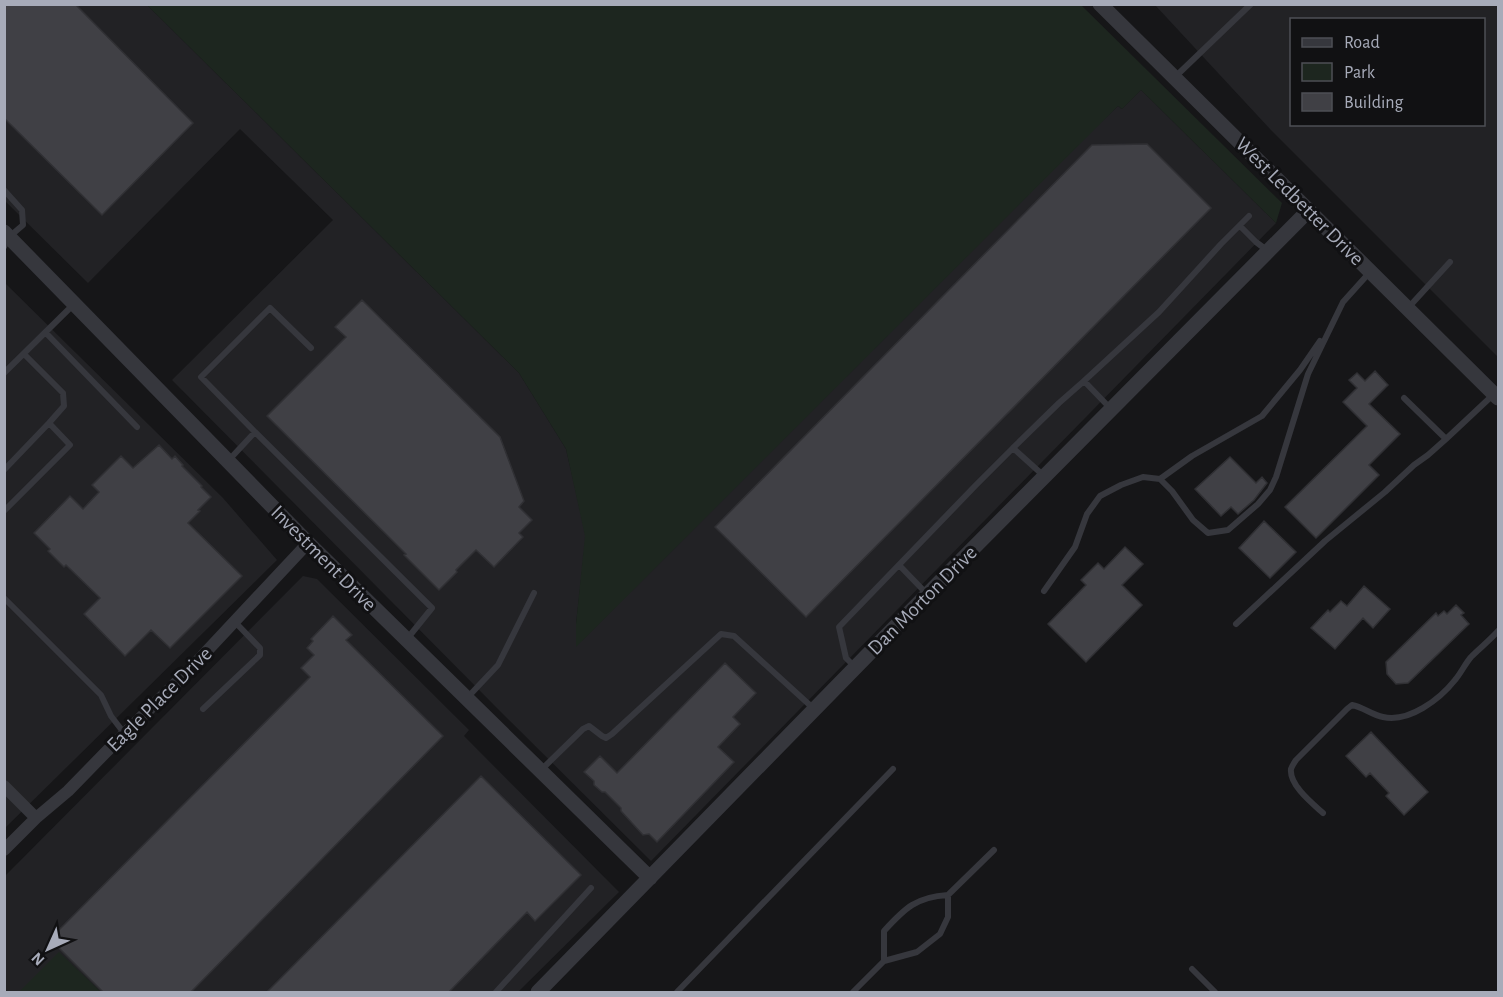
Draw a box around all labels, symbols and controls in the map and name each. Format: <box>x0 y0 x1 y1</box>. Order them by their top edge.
legend <box>1290 18 1485 126</box>
text: Road <box>1344 34 1380 52</box>
text: Park <box>1344 64 1376 82</box>
text: Building <box>1344 94 1404 112</box>
street label: West Ledbetter Drive <box>1232 133 1368 269</box>
street label: Investment Drive <box>267 502 380 615</box>
street label: Dan Morton Drive <box>864 542 981 659</box>
street label: Eagle Place Drive <box>103 643 216 756</box>
north arrow <box>18 919 78 979</box>
text: N <box>29 949 48 968</box>

